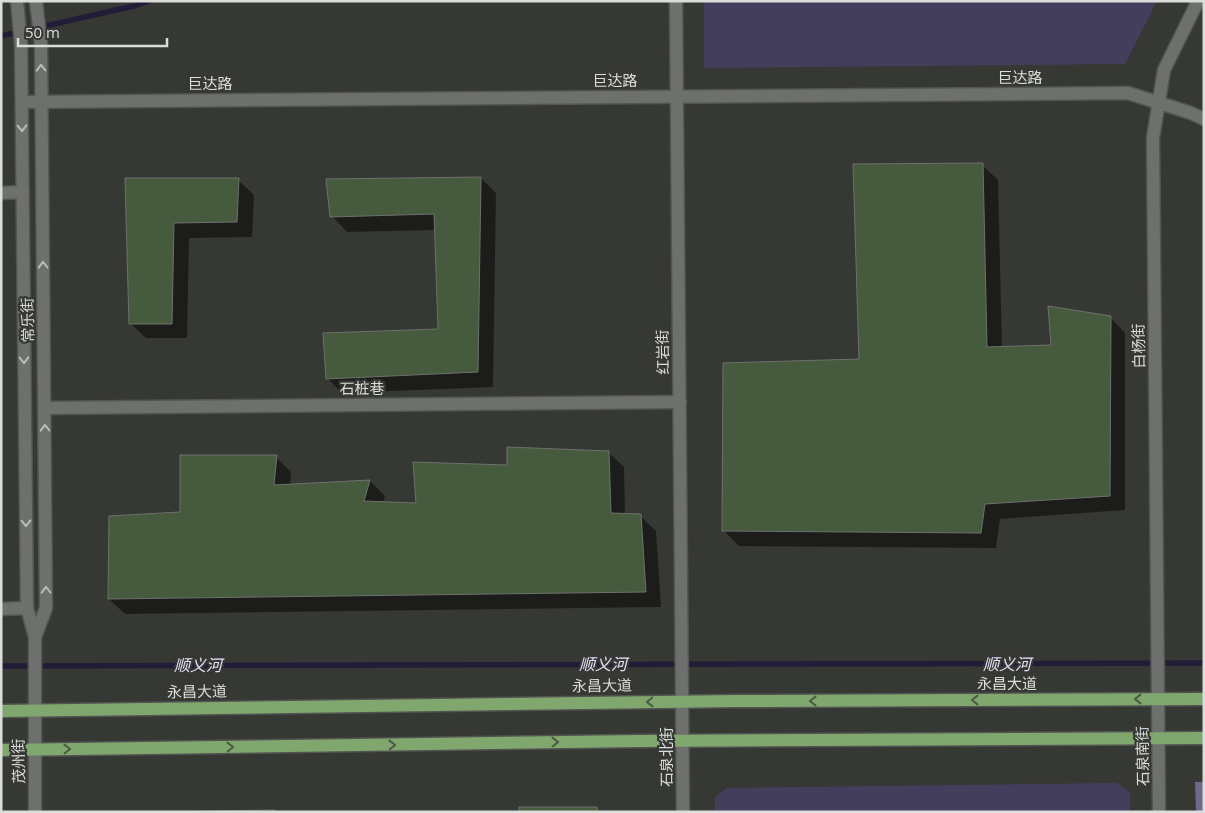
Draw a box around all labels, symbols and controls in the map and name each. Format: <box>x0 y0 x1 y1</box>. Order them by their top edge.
scale bar <box>18 15 166 47</box>
text: 50 m <box>25 22 60 42</box>
one-way arrow <box>36 64 46 72</box>
street label: 巨达路 <box>997 67 1043 87</box>
street label: 巨达路 <box>592 70 638 90</box>
street label: 巨达路 <box>187 73 233 93</box>
one-way arrow <box>17 124 27 132</box>
one-way arrow <box>38 261 48 269</box>
street label: 常乐街 <box>17 297 37 343</box>
street label: 白杨街 <box>1128 323 1148 369</box>
street label: 红岩街 <box>652 329 672 375</box>
one-way arrow <box>19 357 29 365</box>
street label: 石桩巷 <box>339 378 385 398</box>
one-way arrow <box>40 424 50 432</box>
one-way arrow <box>21 520 31 527</box>
one-way arrow <box>41 586 51 594</box>
water label: 顺义河 <box>579 653 630 675</box>
water label: 顺义河 <box>983 653 1034 675</box>
water label: 顺义河 <box>174 654 225 676</box>
street label: 永昌大道 <box>977 673 1037 693</box>
street label: 永昌大道 <box>572 674 632 696</box>
street label: 永昌大道 <box>167 680 227 702</box>
one-way arrow <box>1133 694 1141 705</box>
one-way arrow <box>971 695 978 705</box>
one-way arrow <box>808 696 816 706</box>
one-way arrow <box>646 697 654 707</box>
street label: 石泉南街 <box>1131 726 1153 786</box>
street label: 石泉北街 <box>656 727 676 787</box>
one-way arrow <box>551 737 559 748</box>
street label: 茂州街 <box>8 738 28 784</box>
one-way arrow <box>389 740 397 750</box>
one-way arrow <box>226 742 234 752</box>
one-way arrow <box>64 744 72 754</box>

